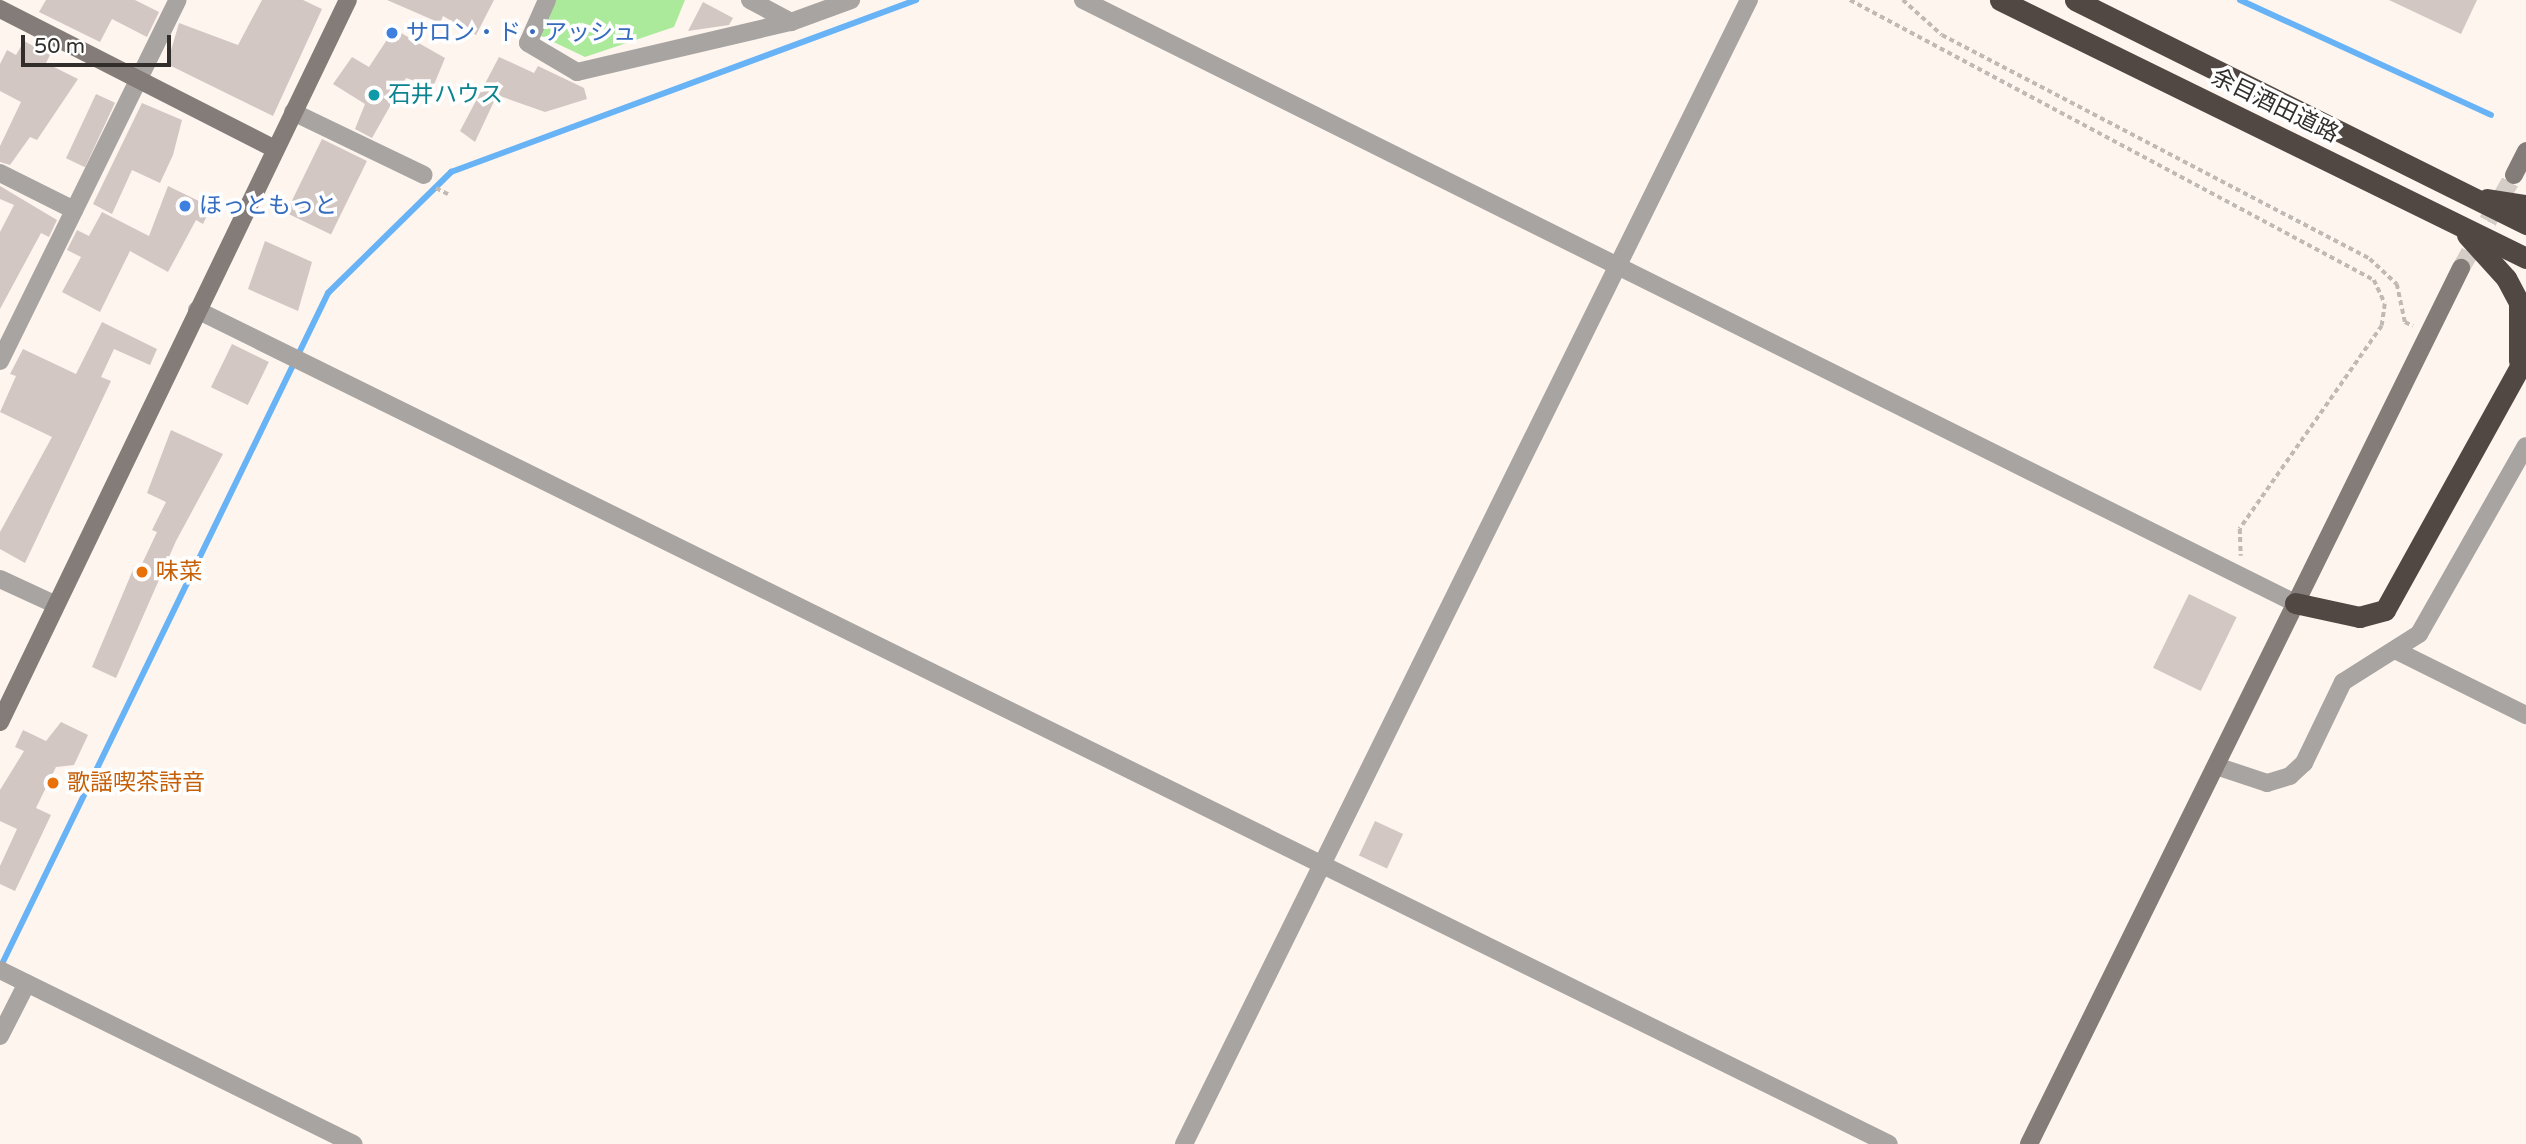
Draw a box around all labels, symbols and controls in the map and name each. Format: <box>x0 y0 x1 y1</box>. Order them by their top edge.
place label: サロン・ド・アッシュ <box>406 19 636 47</box>
scale bar <box>24 21 175 65</box>
marker: サロン・ド・アッシュ <box>384 25 400 41</box>
text: 50 m <box>34 34 85 59</box>
street label: 余目酒田道路 <box>2207 63 2343 149</box>
place label: 石井ハウス <box>388 81 503 109</box>
marker: 石井ハウス <box>366 87 382 103</box>
place label: ほっともっと <box>199 192 337 220</box>
marker: ほっともっと <box>177 198 193 214</box>
place label: 味菜 <box>156 558 202 586</box>
marker: 味菜 <box>134 564 150 580</box>
place label: 歌謡喫茶詩音 <box>67 769 205 797</box>
marker: 歌謡喫茶詩音 <box>45 775 61 791</box>

